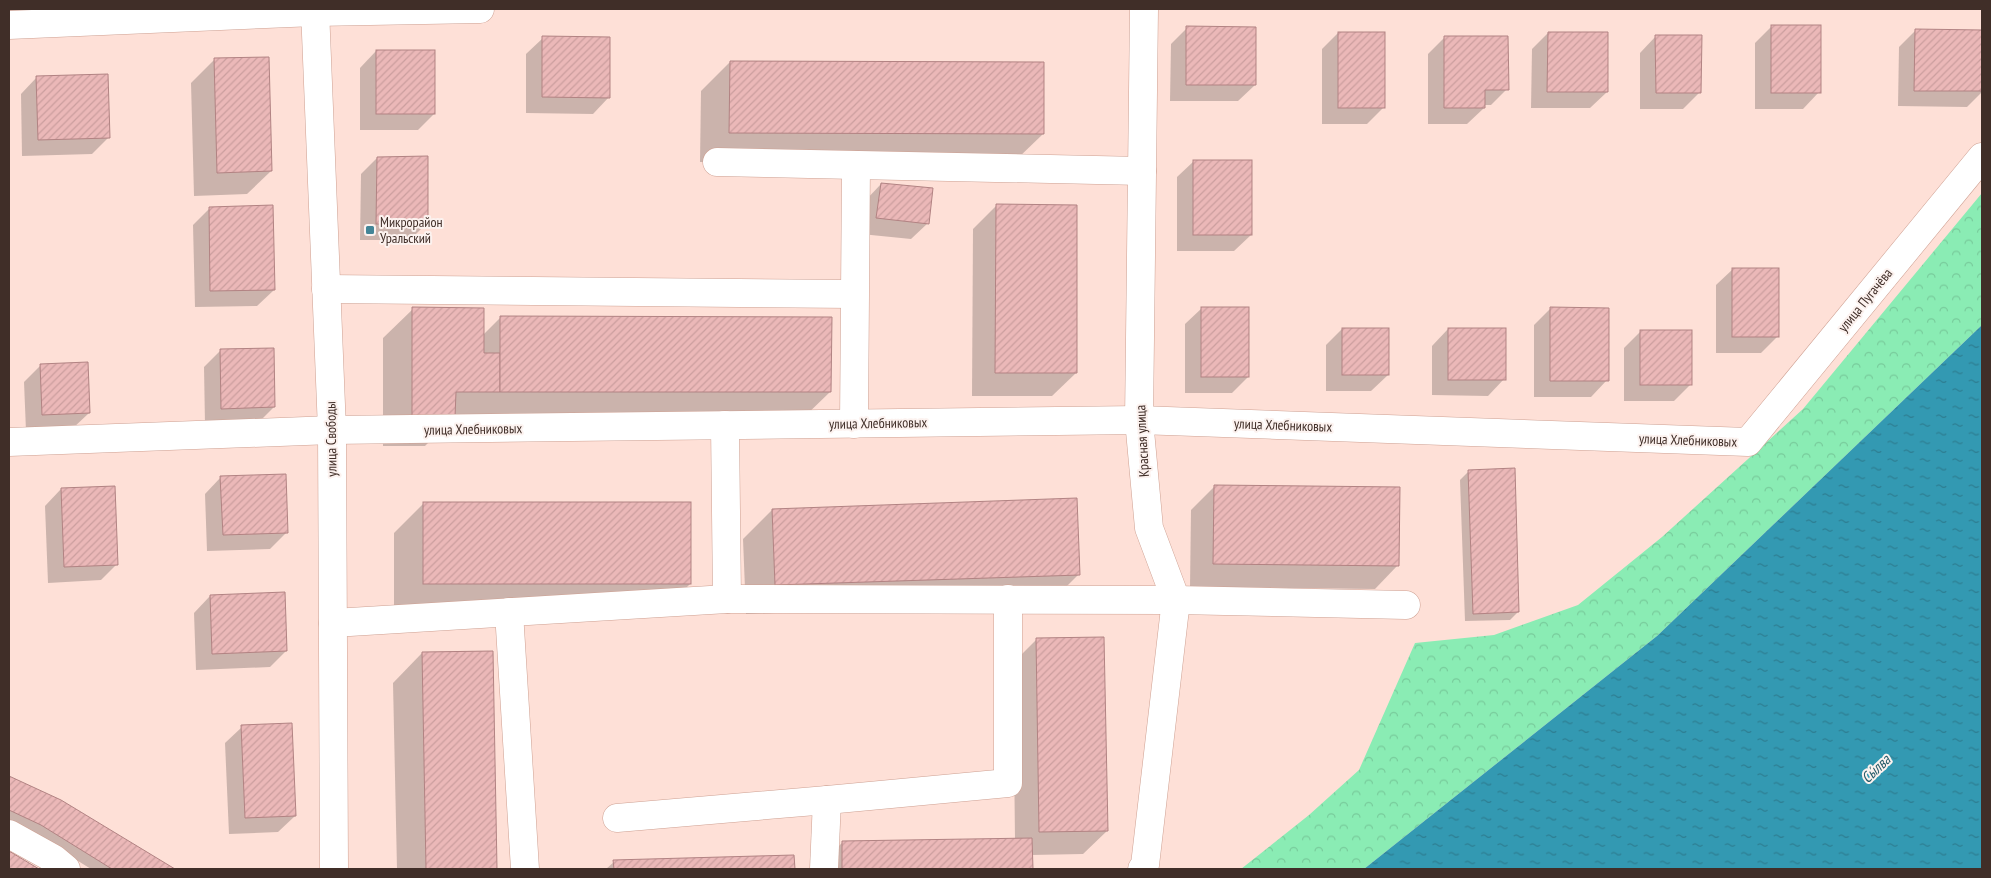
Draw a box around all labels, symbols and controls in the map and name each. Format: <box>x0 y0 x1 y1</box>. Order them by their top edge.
place label: Микрорайон Уральский <box>380 213 443 247</box>
marker: Микрорайон Уральский <box>364 224 376 236</box>
street label: улица Пугачёва <box>1834 265 1896 335</box>
street label: улица Свободы <box>321 401 341 477</box>
street label: Красная улица <box>1131 404 1153 478</box>
street label: улица Хлебниковых <box>829 413 927 433</box>
street label: улица Хлебниковых <box>1234 414 1333 436</box>
street label: улица Хлебниковых <box>424 419 522 439</box>
street label: улица Хлебниковых <box>1639 429 1738 451</box>
water label: Сы́лва <box>1857 750 1895 787</box>

